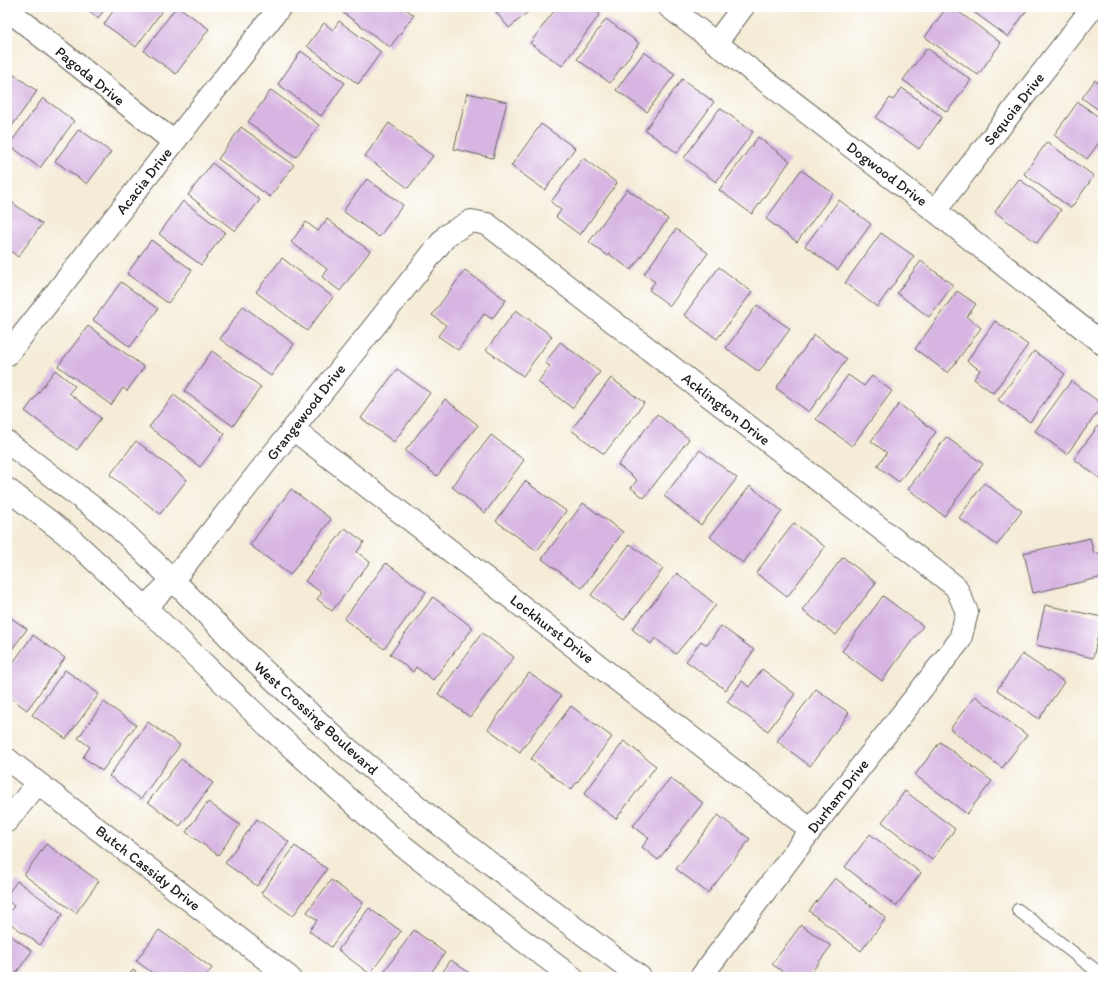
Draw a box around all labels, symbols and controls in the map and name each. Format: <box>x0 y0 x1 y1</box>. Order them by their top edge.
street label: Pagoda Drive <box>52 43 128 109</box>
street label: Sequoia Drive <box>980 69 1048 149</box>
street label: Dogwood Drive <box>843 138 931 210</box>
street label: Acacia Drive <box>112 144 176 218</box>
street label: Grangewood Drive <box>263 360 349 464</box>
street label: Acklington Drive <box>678 369 774 449</box>
street label: Lockhurst Drive <box>506 591 598 667</box>
street label: West Crossing Boulevard <box>250 657 382 779</box>
street label: Durham Drive <box>804 755 872 837</box>
street label: Butch Cassidy Drive <box>92 821 204 915</box>

